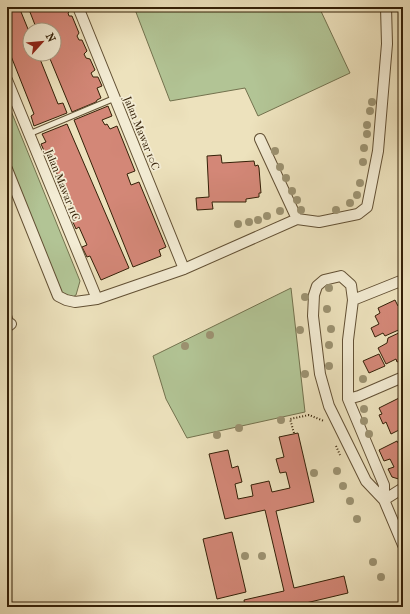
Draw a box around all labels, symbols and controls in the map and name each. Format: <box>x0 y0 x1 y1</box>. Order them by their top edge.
north arrow <box>22 22 62 62</box>
text: N <box>43 31 58 45</box>
street label: Jalan Mawar 10C <box>120 94 162 172</box>
street label: Jalan Mawar 11C <box>42 146 83 223</box>

